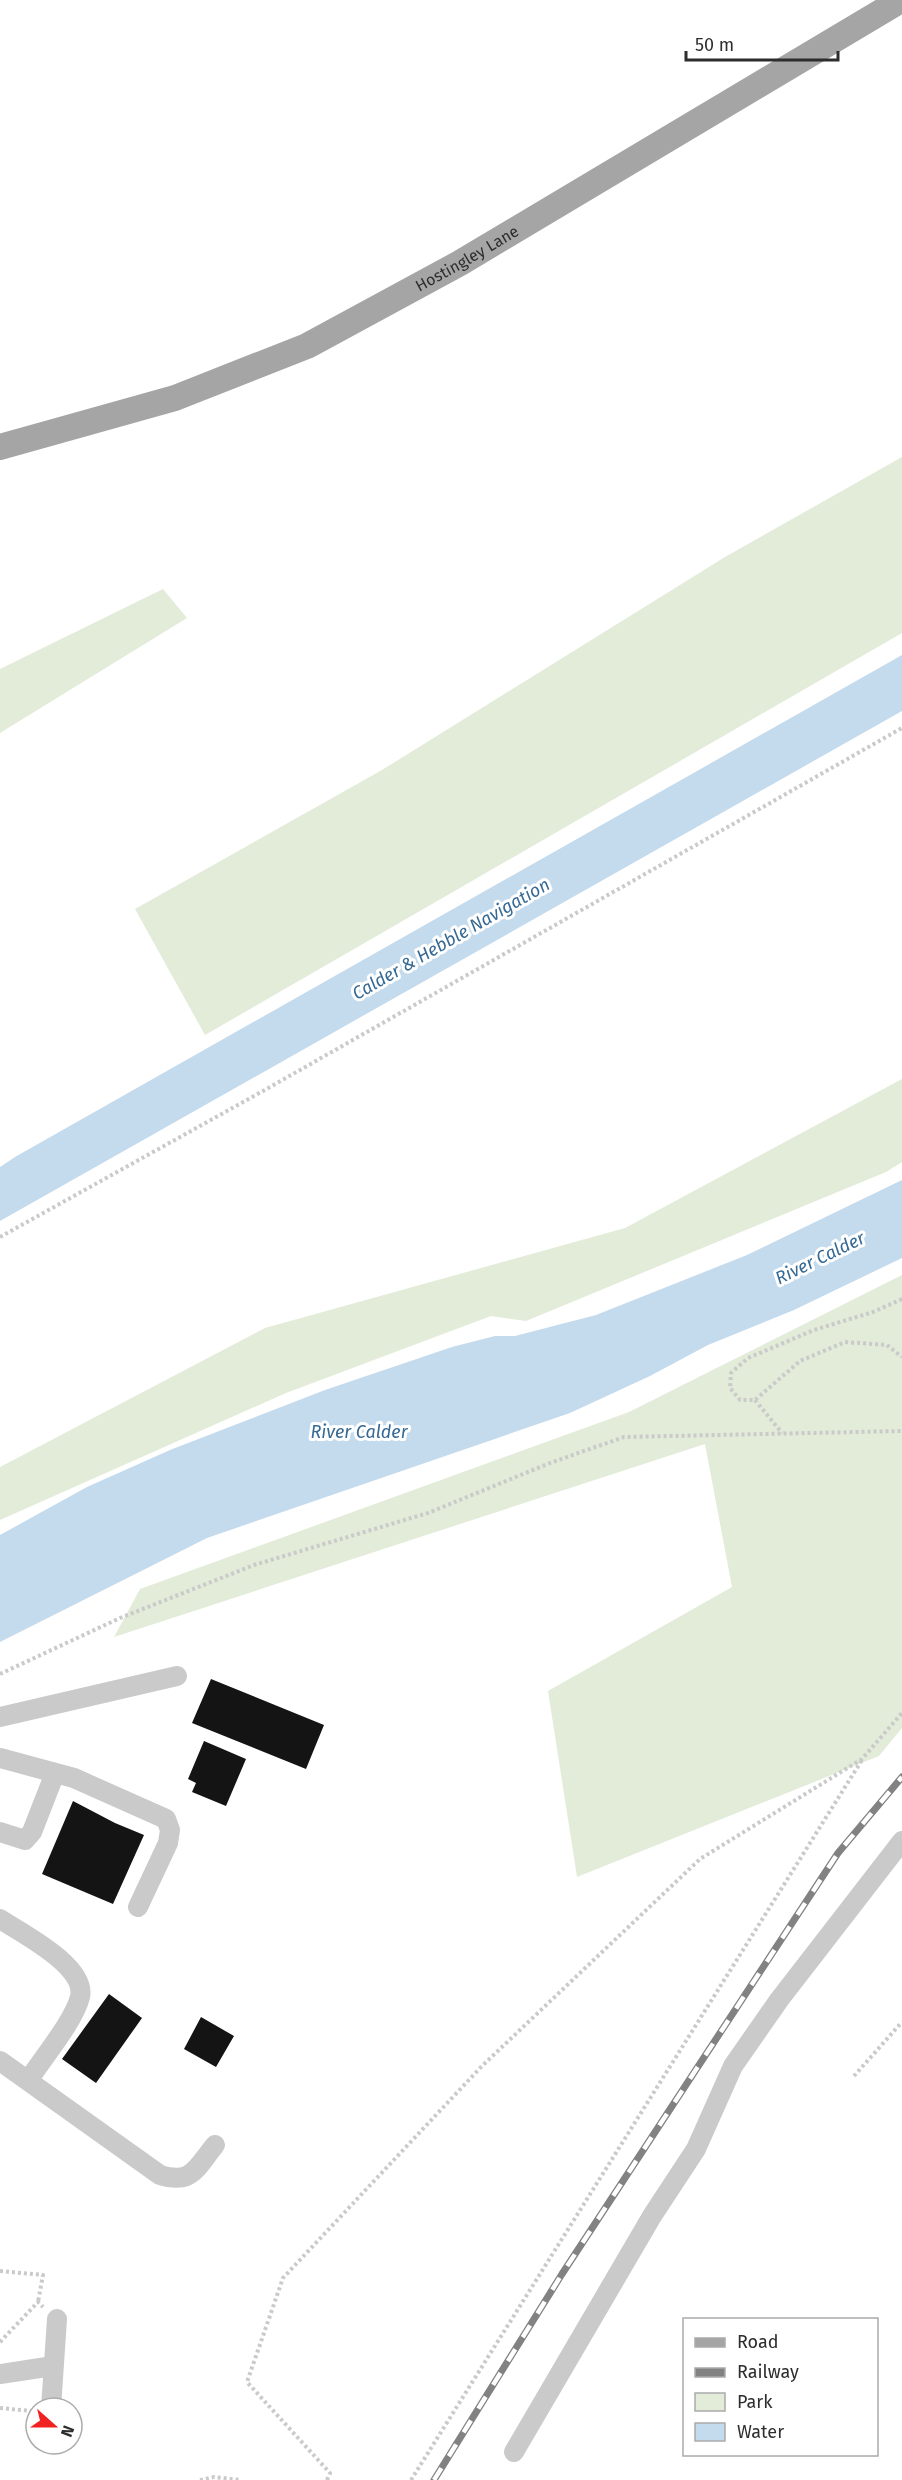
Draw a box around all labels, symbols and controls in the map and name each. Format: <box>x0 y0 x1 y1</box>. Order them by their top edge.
scale bar <box>686 24 838 62</box>
text: 50 m <box>695 34 734 56</box>
street label: Hostingley Lane <box>412 221 522 295</box>
water label: Calder & Hebble Navigation <box>348 873 554 1005</box>
water label: River Calder <box>772 1226 869 1289</box>
water label: River Calder <box>310 1421 409 1443</box>
legend <box>683 2318 878 2456</box>
text: Road <box>737 2331 779 2353</box>
text: Railway <box>737 2361 799 2383</box>
text: Park <box>737 2391 773 2413</box>
north arrow <box>24 2396 84 2456</box>
text: Water <box>737 2421 784 2443</box>
text: N <box>57 2423 78 2440</box>

